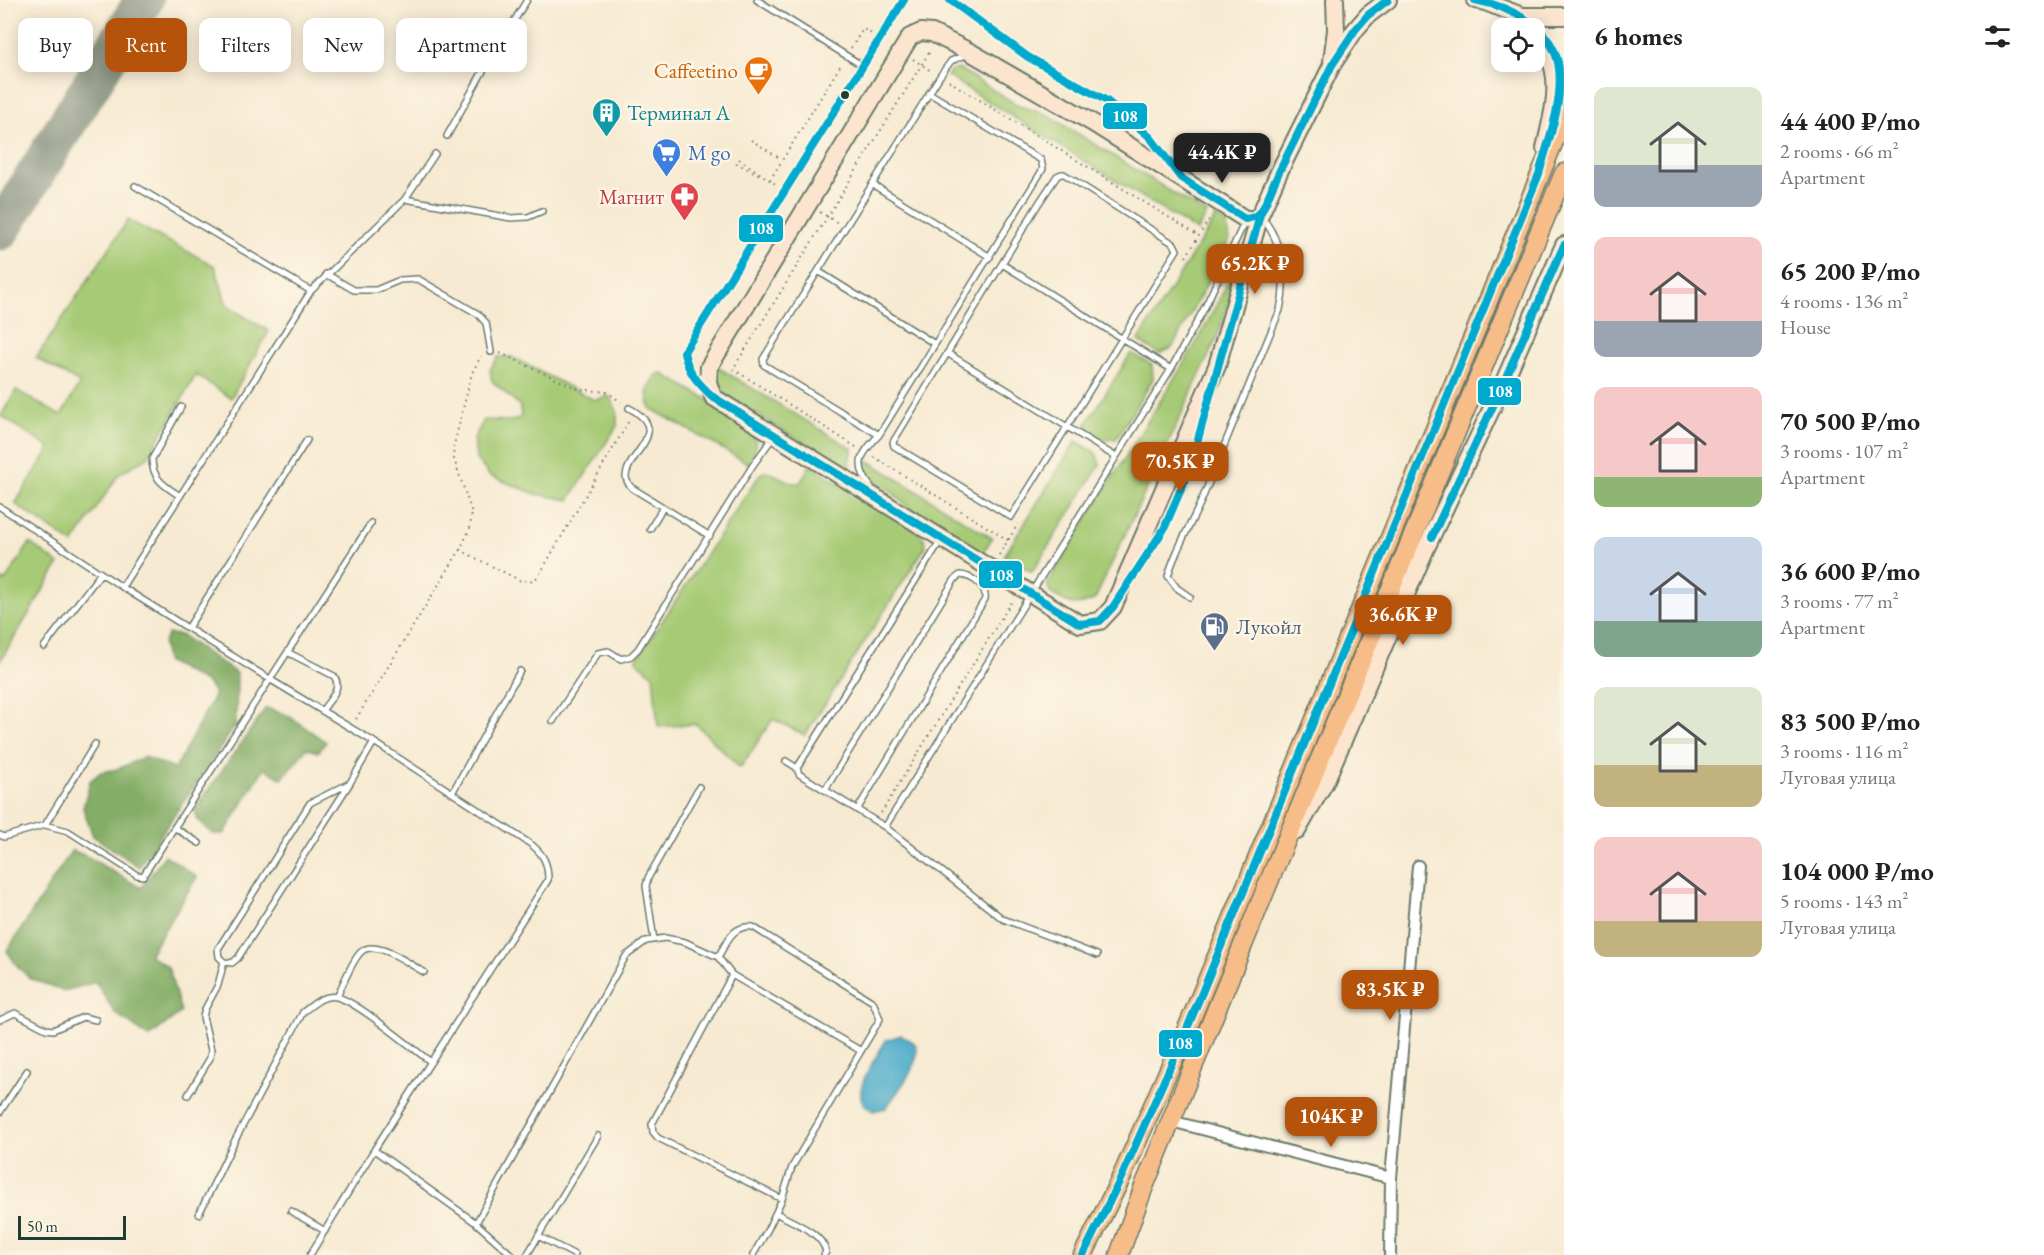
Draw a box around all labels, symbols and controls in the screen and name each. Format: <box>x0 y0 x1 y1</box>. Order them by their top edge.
chip: Buy <box>18 18 93 72</box>
chip: Rent <box>105 18 187 72</box>
chip: Filters <box>199 18 291 72</box>
chip: New <box>303 18 384 72</box>
chip: Apartment <box>396 18 527 72</box>
map controls <box>1491 18 1545 72</box>
button: locate <box>1491 18 1545 72</box>
text: 6 homes <box>1594 19 1683 53</box>
icon: filters <box>1981 20 2014 53</box>
cafe icon: Caffeetino <box>743 54 775 96</box>
place label: Caffeetino <box>654 57 738 84</box>
unlabelled marker <box>839 89 851 101</box>
building icon: Терминал А <box>590 96 622 138</box>
place label: Терминал А <box>627 99 731 126</box>
line badge: 108 <box>1102 102 1148 130</box>
text: 44 400 ₽/mo <box>1780 104 1920 138</box>
text: 108 <box>1112 106 1138 127</box>
icon: home <box>1642 111 1714 183</box>
pin: 44.4K ₽ <box>1167 133 1277 184</box>
supermarket icon: М go <box>651 136 683 178</box>
text: 2 rooms · 66 m² <box>1780 138 1899 164</box>
place label: М go <box>688 139 731 166</box>
text: 44.4K ₽ <box>1188 139 1256 165</box>
text: Apartment <box>1780 164 1865 190</box>
pharmacy icon: Магнит <box>669 180 701 222</box>
place label: Магнит <box>599 183 664 210</box>
line badge: 108 <box>738 214 784 243</box>
text: 108 <box>748 218 774 239</box>
pin: 65.2K ₽ <box>1200 244 1310 295</box>
text: 65.2K ₽ <box>1221 250 1289 276</box>
text: 65 200 ₽/mo <box>1780 254 1920 288</box>
icon: home <box>1642 261 1714 333</box>
text: 4 rooms · 136 m² <box>1780 288 1908 314</box>
text: House <box>1780 314 1831 340</box>
line badge: 108 <box>1477 377 1522 406</box>
text: 108 <box>1487 381 1513 402</box>
text: 70 500 ₽/mo <box>1780 404 1920 438</box>
icon: home <box>1642 411 1714 483</box>
text: 3 rooms · 107 m² <box>1780 438 1908 464</box>
pin: 70.5K ₽ <box>1125 442 1235 493</box>
text: 70.5K ₽ <box>1146 448 1214 474</box>
text: Apartment <box>1780 464 1865 490</box>
text: 36 600 ₽/mo <box>1780 554 1920 588</box>
line badge: 108 <box>978 560 1023 589</box>
icon: home <box>1642 561 1714 633</box>
text: 108 <box>988 565 1014 586</box>
text: 3 rooms · 77 m² <box>1780 588 1899 614</box>
pin: 36.6K ₽ <box>1348 595 1458 646</box>
text: 36.6K ₽ <box>1369 601 1437 627</box>
fuel station icon: Лукойл <box>1199 610 1231 652</box>
place label: Лукойл <box>1236 613 1301 640</box>
text: Apartment <box>1780 614 1865 640</box>
text: 83 500 ₽/mo <box>1780 704 1920 738</box>
icon: home <box>1642 711 1714 783</box>
text: 3 rooms · 116 m² <box>1780 738 1908 764</box>
text: Луговая улица <box>1780 764 1896 790</box>
text: 104 000 ₽/mo <box>1780 854 1934 888</box>
icon: home <box>1642 861 1714 933</box>
text: 5 rooms · 143 m² <box>1780 888 1908 914</box>
text: Луговая улица <box>1780 914 1896 940</box>
pin: 83.5K ₽ <box>1335 970 1445 1021</box>
text: 83.5K ₽ <box>1356 976 1424 1002</box>
line badge: 108 <box>1158 1029 1203 1058</box>
text: 108 <box>1167 1033 1193 1054</box>
pin: 104K ₽ <box>1282 1097 1380 1148</box>
text: 104K ₽ <box>1299 1103 1363 1129</box>
scale bar <box>18 1213 126 1240</box>
text: 50 m <box>27 1216 58 1237</box>

